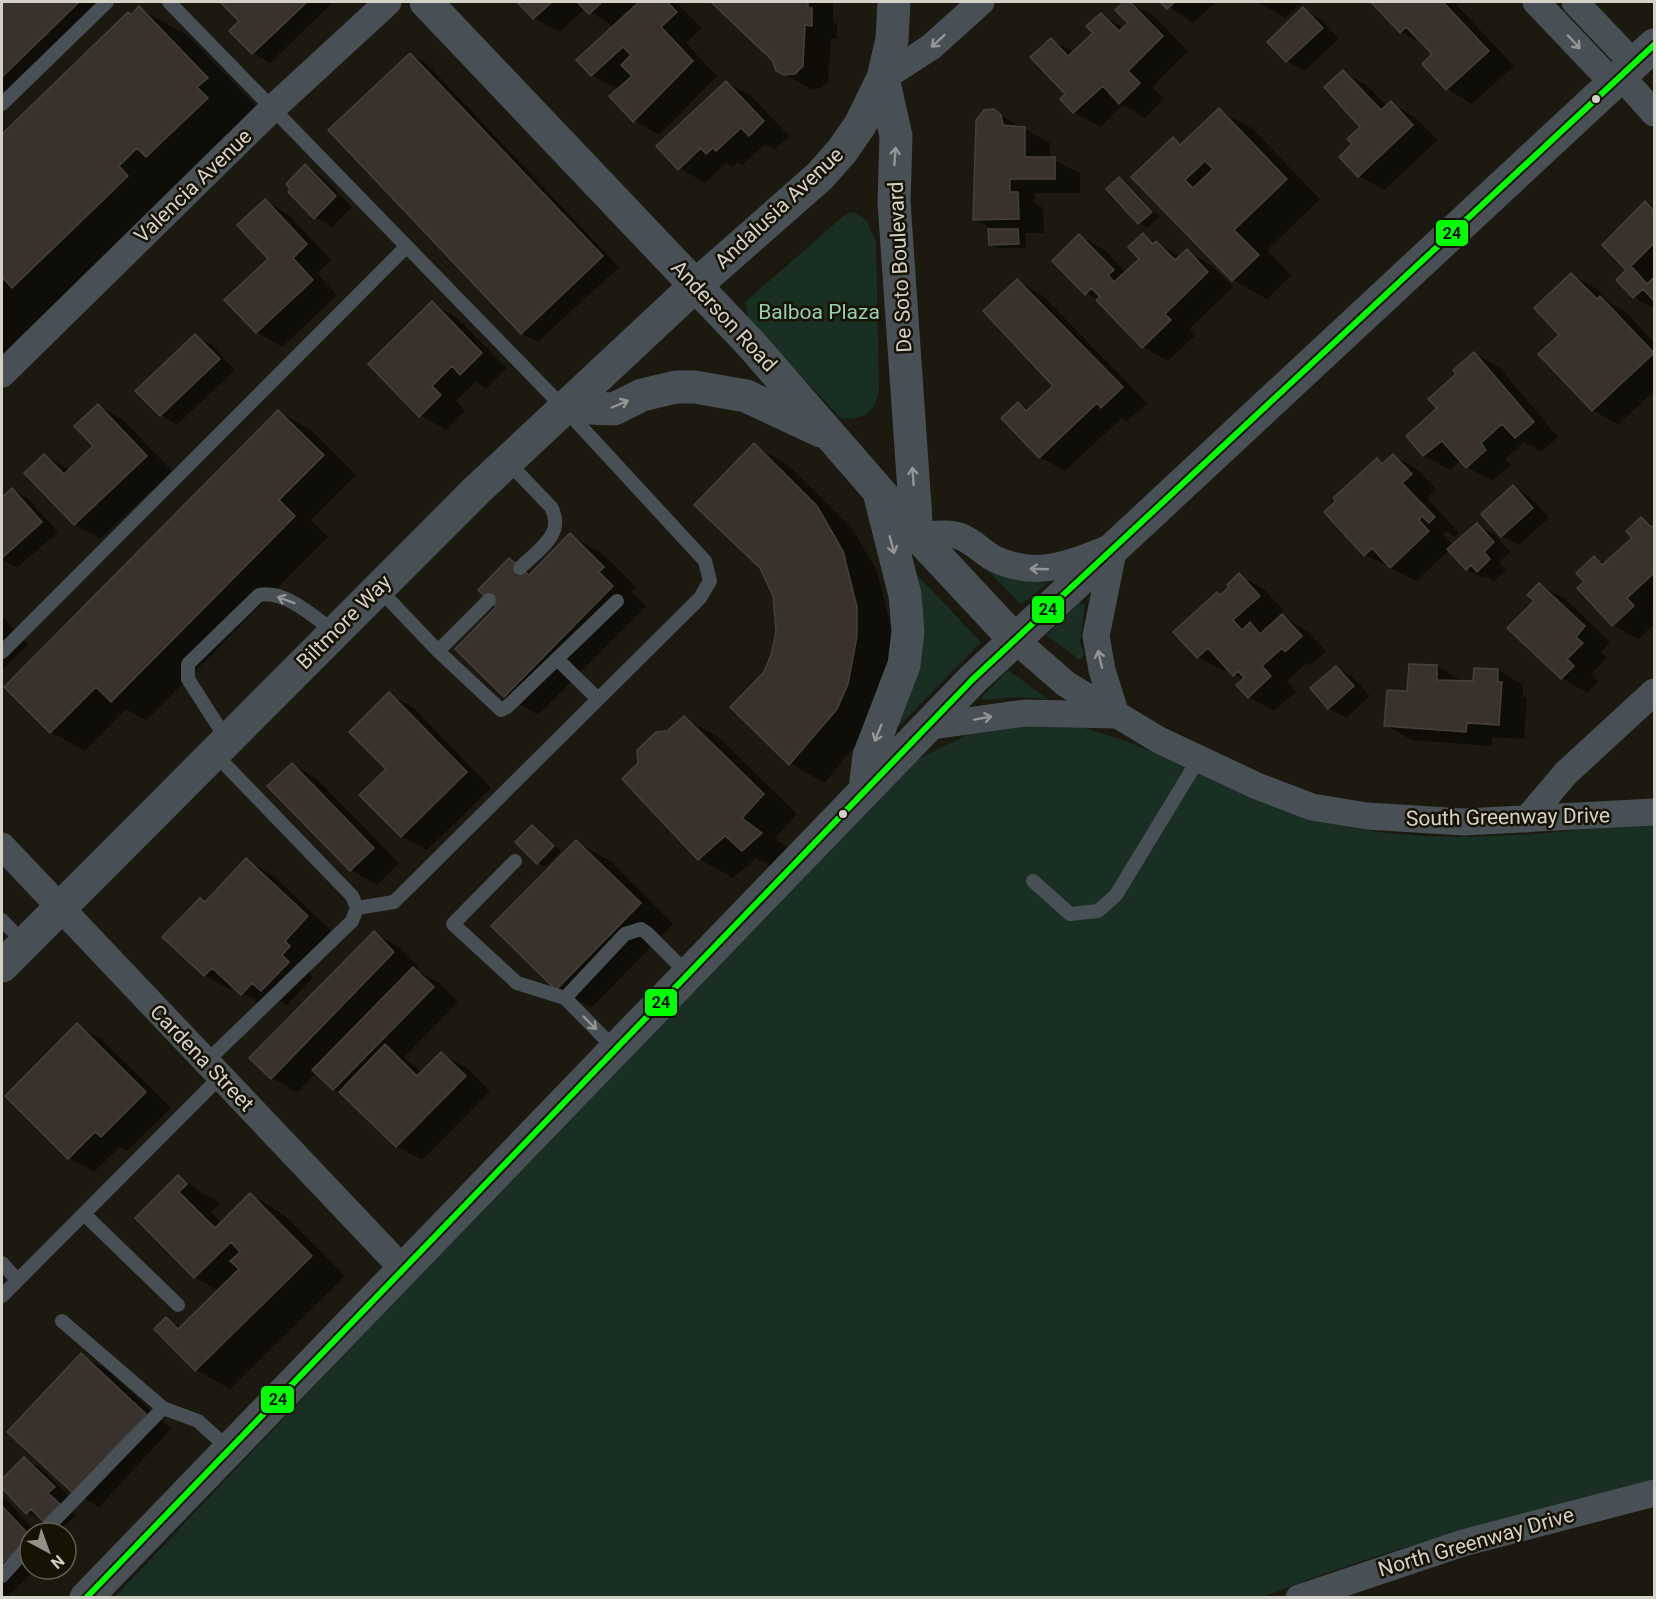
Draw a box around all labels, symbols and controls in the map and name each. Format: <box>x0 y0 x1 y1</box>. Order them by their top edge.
one-way arrow <box>931 34 946 48</box>
one-way arrow <box>1567 35 1581 50</box>
unlabelled marker <box>1590 93 1602 105</box>
street label: Valencia Avenue <box>129 124 257 248</box>
street label: Andalusia Avenue <box>710 142 848 274</box>
one-way arrow <box>890 146 901 166</box>
street label: De Soto Boulevard <box>884 181 916 353</box>
line badge: 24 <box>1435 219 1469 247</box>
text: 24 <box>1443 224 1461 243</box>
street label: Anderson Road <box>666 255 782 377</box>
park label: Balboa Plaza <box>758 300 880 324</box>
one-way arrow <box>611 398 629 409</box>
one-way arrow <box>907 467 918 487</box>
one-way arrow <box>887 535 899 554</box>
one-way arrow <box>1029 563 1049 574</box>
street label: Biltmore Way <box>292 570 396 674</box>
one-way arrow <box>277 594 295 605</box>
line badge: 24 <box>1031 595 1065 624</box>
text: 24 <box>1039 600 1057 619</box>
one-way arrow <box>1093 650 1105 669</box>
one-way arrow <box>973 712 992 723</box>
one-way arrow <box>872 724 883 742</box>
street label: South Greenway Drive <box>1406 803 1610 831</box>
unlabelled marker <box>837 808 849 820</box>
line badge: 24 <box>644 988 678 1017</box>
text: 24 <box>652 993 670 1012</box>
street label: Cardena Street <box>145 1000 259 1116</box>
one-way arrow <box>582 1016 597 1031</box>
line badge: 24 <box>260 1385 295 1414</box>
text: 24 <box>269 1390 287 1409</box>
street label: North Greenway Drive <box>1375 1503 1577 1581</box>
north arrow <box>18 1521 78 1581</box>
text: N <box>47 1551 68 1573</box>

